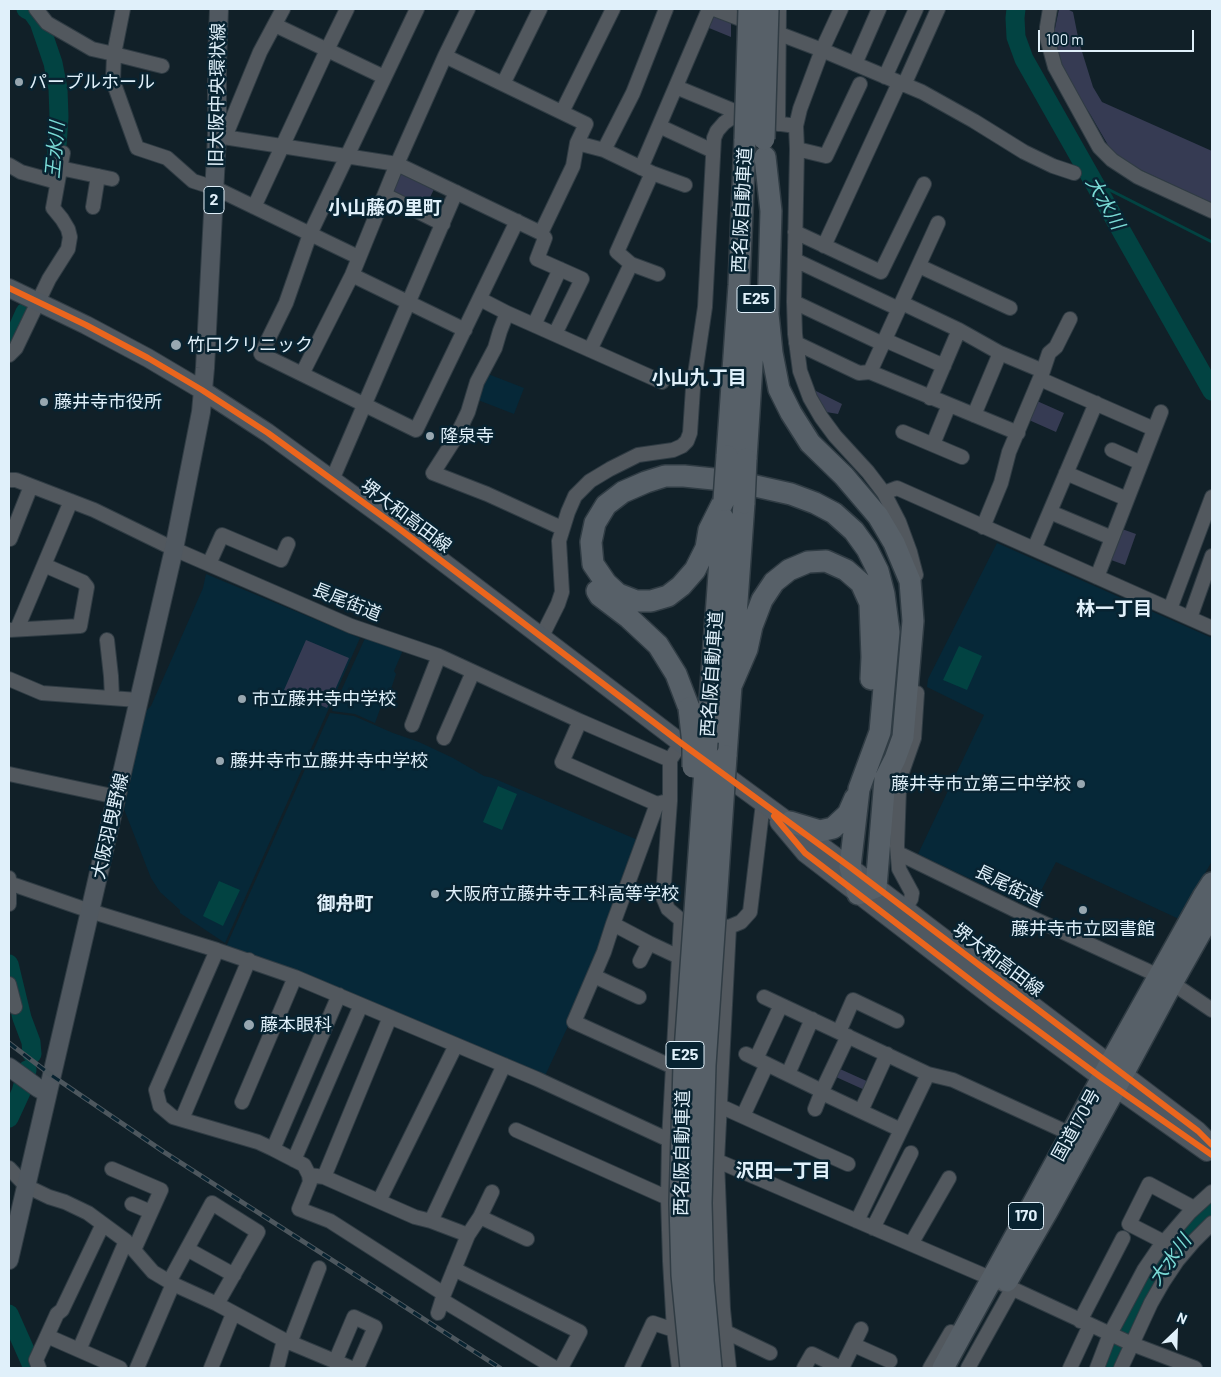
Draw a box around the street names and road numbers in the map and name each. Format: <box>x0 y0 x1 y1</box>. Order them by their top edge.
street label: 旧大阪中央環状線 <box>205 23 229 167</box>
street label: 西名阪自動車道 <box>728 147 756 273</box>
road number: 2 <box>204 186 224 214</box>
road number: E25 <box>737 286 775 312</box>
street label: 堺大和高田線 <box>356 475 456 557</box>
street label: 長尾街道 <box>310 579 384 625</box>
street label: 西名阪自動車道 <box>697 610 727 738</box>
street label: 大阪羽曳野線 <box>87 771 133 881</box>
street label: 長尾街道 <box>972 861 1046 911</box>
street label: 堺大和高田線 <box>948 919 1048 1001</box>
road number: E25 <box>666 1042 704 1068</box>
street label: 国道170号 <box>1047 1085 1105 1165</box>
street label: 西名阪自動車道 <box>670 1090 694 1216</box>
road number: 170 <box>1008 1202 1044 1230</box>

